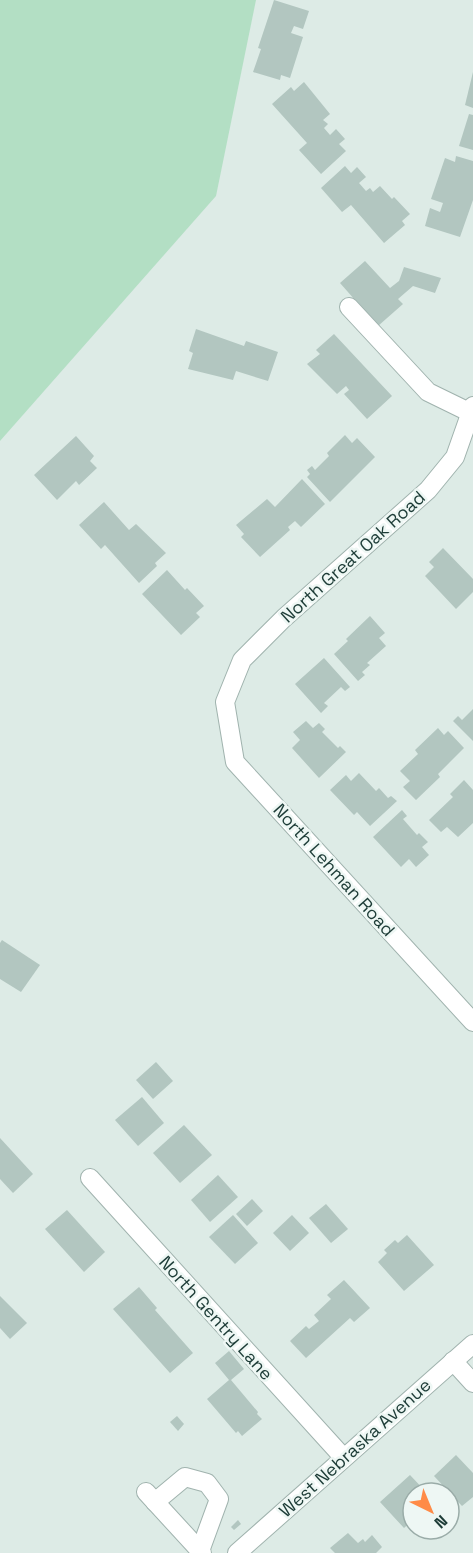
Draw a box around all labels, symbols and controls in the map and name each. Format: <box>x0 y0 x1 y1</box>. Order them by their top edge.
street label: North Great Oak Road <box>276 486 430 628</box>
street label: North Lehman Road <box>269 798 400 941</box>
street label: North Gentry Lane <box>154 1251 278 1385</box>
street label: West Nebraska Avenue <box>274 1373 435 1522</box>
north arrow <box>401 1481 461 1541</box>
text: N <box>430 1510 452 1533</box>

